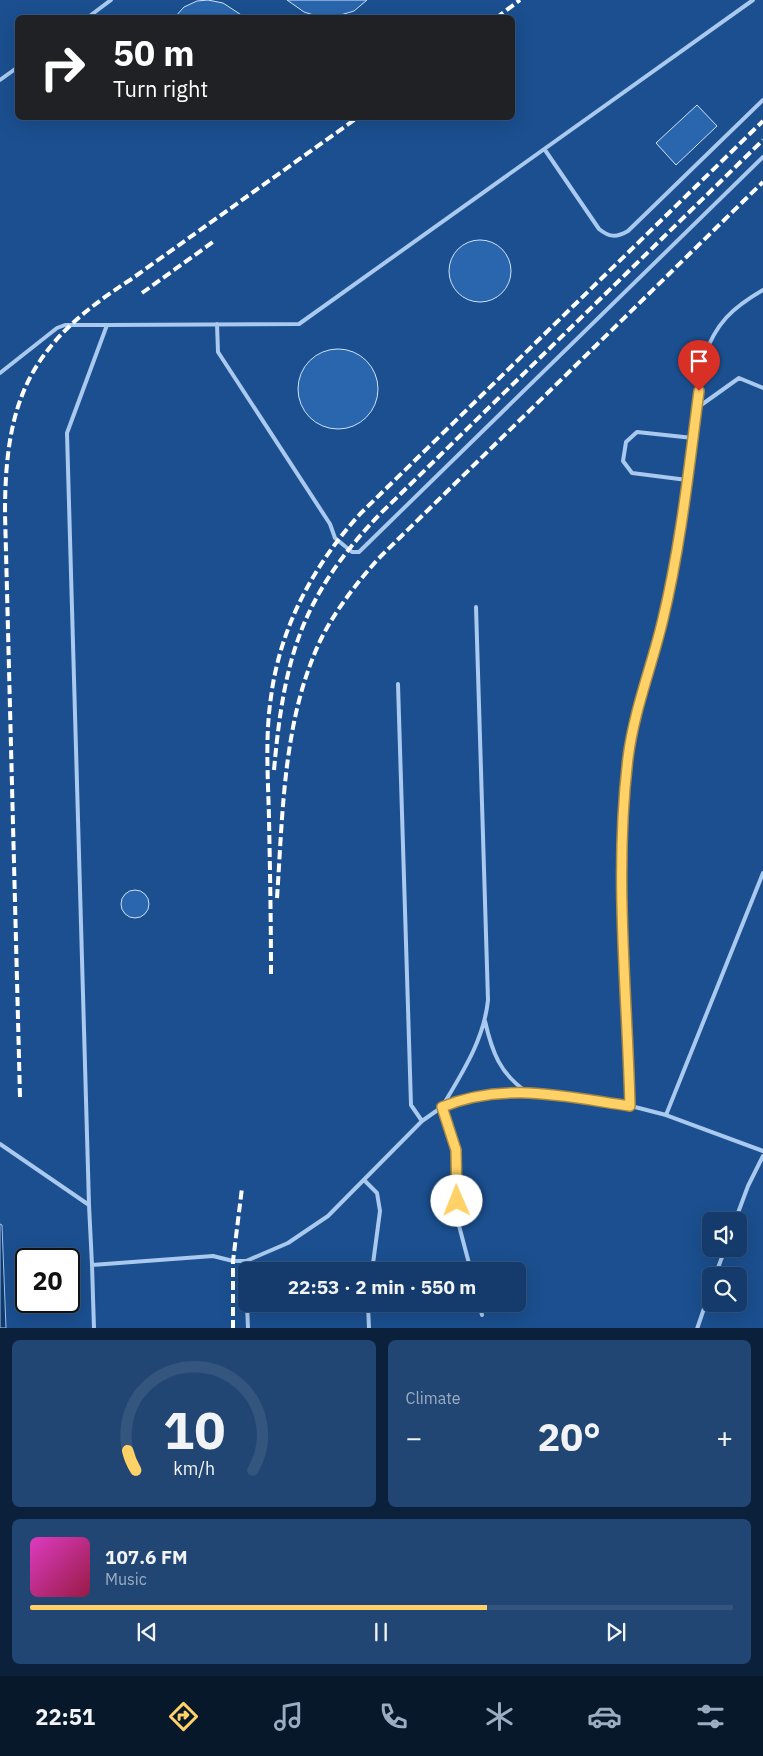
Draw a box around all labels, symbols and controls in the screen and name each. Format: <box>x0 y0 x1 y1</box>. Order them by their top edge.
text: 50 m <box>113 30 195 76</box>
icon: right <box>30 35 95 100</box>
text: Turn right <box>113 74 208 103</box>
pin <box>678 340 720 391</box>
icon: arrive <box>685 347 713 375</box>
position arrow <box>430 1174 482 1226</box>
map controls <box>702 1212 747 1312</box>
button: sound <box>702 1212 747 1257</box>
speed limit sign: 20 <box>15 1248 80 1313</box>
button: search <box>702 1267 747 1312</box>
text: 22:53 · 2 min · 550 m <box>288 1275 476 1299</box>
text: Climate <box>406 1388 461 1408</box>
text: 10 <box>163 1396 225 1463</box>
text: 20° <box>538 1412 601 1461</box>
text: − <box>406 1419 422 1456</box>
text: + <box>716 1419 733 1456</box>
text: km/h <box>173 1457 215 1480</box>
text: 107.6 FM <box>105 1545 188 1569</box>
text: Music <box>105 1569 147 1589</box>
icon: previous <box>133 1618 161 1646</box>
icon: pause <box>367 1618 395 1646</box>
icon: next <box>602 1618 630 1646</box>
icon: directions <box>166 1699 201 1734</box>
icon: music <box>271 1699 306 1734</box>
icon: phone <box>376 1699 411 1734</box>
icon: climate <box>482 1699 517 1734</box>
icon: car <box>587 1699 622 1734</box>
icon: filters <box>693 1699 728 1734</box>
text: 22:51 <box>35 1702 95 1731</box>

